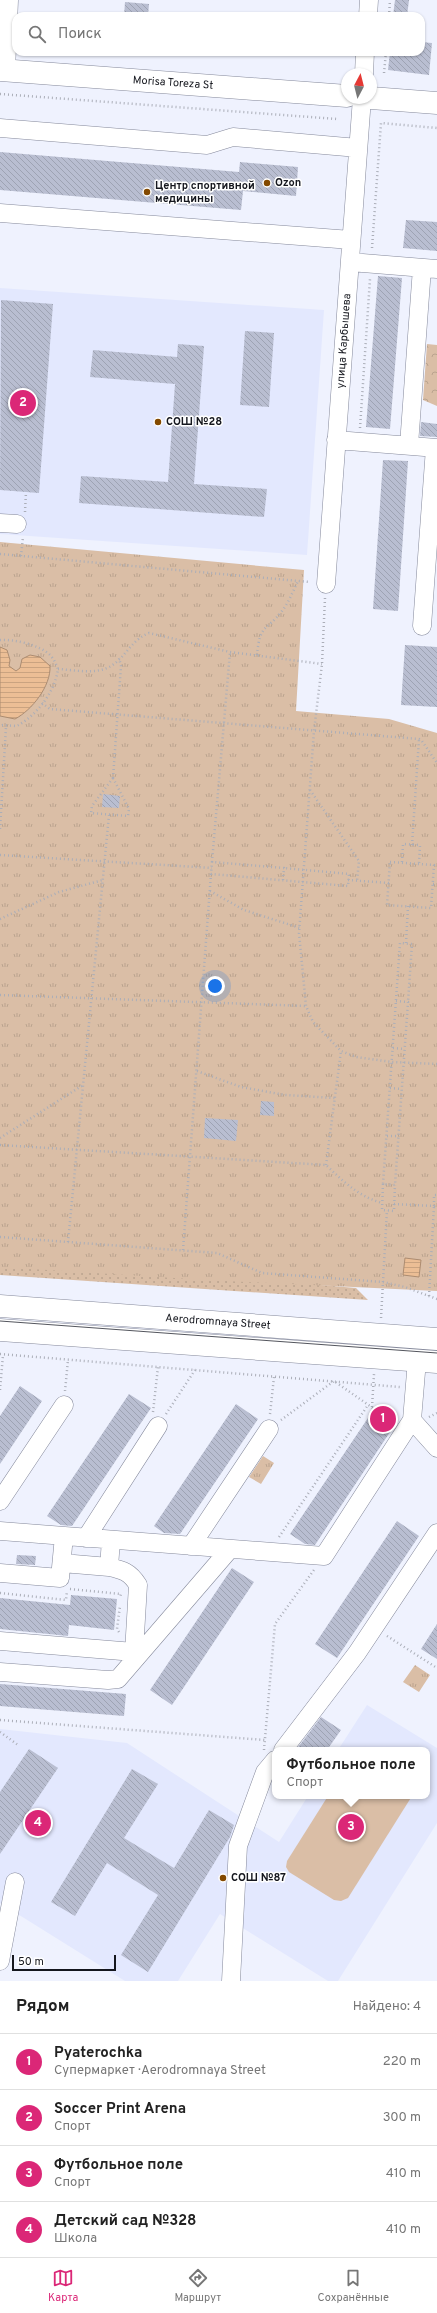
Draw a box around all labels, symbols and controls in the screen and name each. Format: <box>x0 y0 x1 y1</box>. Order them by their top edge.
search box <box>12 12 425 56</box>
icon: search <box>26 23 48 45</box>
text: Поиск <box>58 25 102 44</box>
north arrow <box>341 68 377 104</box>
street label: Morisa Toreza St <box>132 73 214 93</box>
place label: Ozon <box>275 176 301 190</box>
marker: Ozon <box>262 178 272 188</box>
place label: Центр спортивной медицины <box>155 179 255 206</box>
marker: Центр спортивной медицины <box>142 187 152 197</box>
street label: улица Карбышева <box>334 293 354 389</box>
pin: 2 <box>10 388 36 418</box>
place label: СОШ №28 <box>166 415 222 429</box>
marker: СОШ №28 <box>153 417 163 427</box>
your location <box>205 976 225 996</box>
street label: Aerodromnaya Street <box>165 1311 271 1333</box>
pin: 1 <box>370 1404 396 1434</box>
popup <box>272 1747 430 1799</box>
text: Футбольное поле <box>286 1756 416 1775</box>
text: Спорт <box>286 1775 323 1791</box>
pin: 4 <box>25 1808 51 1838</box>
pin: 3 <box>338 1812 364 1842</box>
place label: СОШ №87 <box>231 1871 286 1885</box>
marker: СОШ №87 <box>218 1873 228 1883</box>
scale bar <box>12 1953 116 1972</box>
text: 50 m <box>18 1955 44 1969</box>
text: Рядом <box>16 1996 69 2018</box>
text: Найдено: 4 <box>353 1999 421 2015</box>
text: Pyaterochka <box>54 2044 142 2063</box>
text: 1 <box>26 2054 32 2070</box>
text: 220 m <box>383 2054 421 2070</box>
text: Супермаркет · Aerodromnaya Street <box>54 2063 266 2079</box>
text: Soccer Print Arena <box>54 2100 186 2119</box>
text: 2 <box>25 2110 33 2126</box>
text: 300 m <box>383 2110 421 2126</box>
text: Спорт <box>54 2119 91 2135</box>
text: Футбольное поле <box>54 2156 183 2175</box>
text: 3 <box>25 2166 33 2182</box>
text: 410 m <box>386 2166 421 2182</box>
text: Спорт <box>54 2175 91 2191</box>
text: Детский сад №328 <box>54 2212 197 2231</box>
text: 4 <box>25 2222 33 2238</box>
text: 410 m <box>386 2222 421 2238</box>
text: Школа <box>54 2231 97 2247</box>
tab: Карта <box>48 2267 78 2305</box>
tab: Маршрут <box>174 2267 221 2305</box>
tab: Сохранённые <box>318 2267 389 2305</box>

